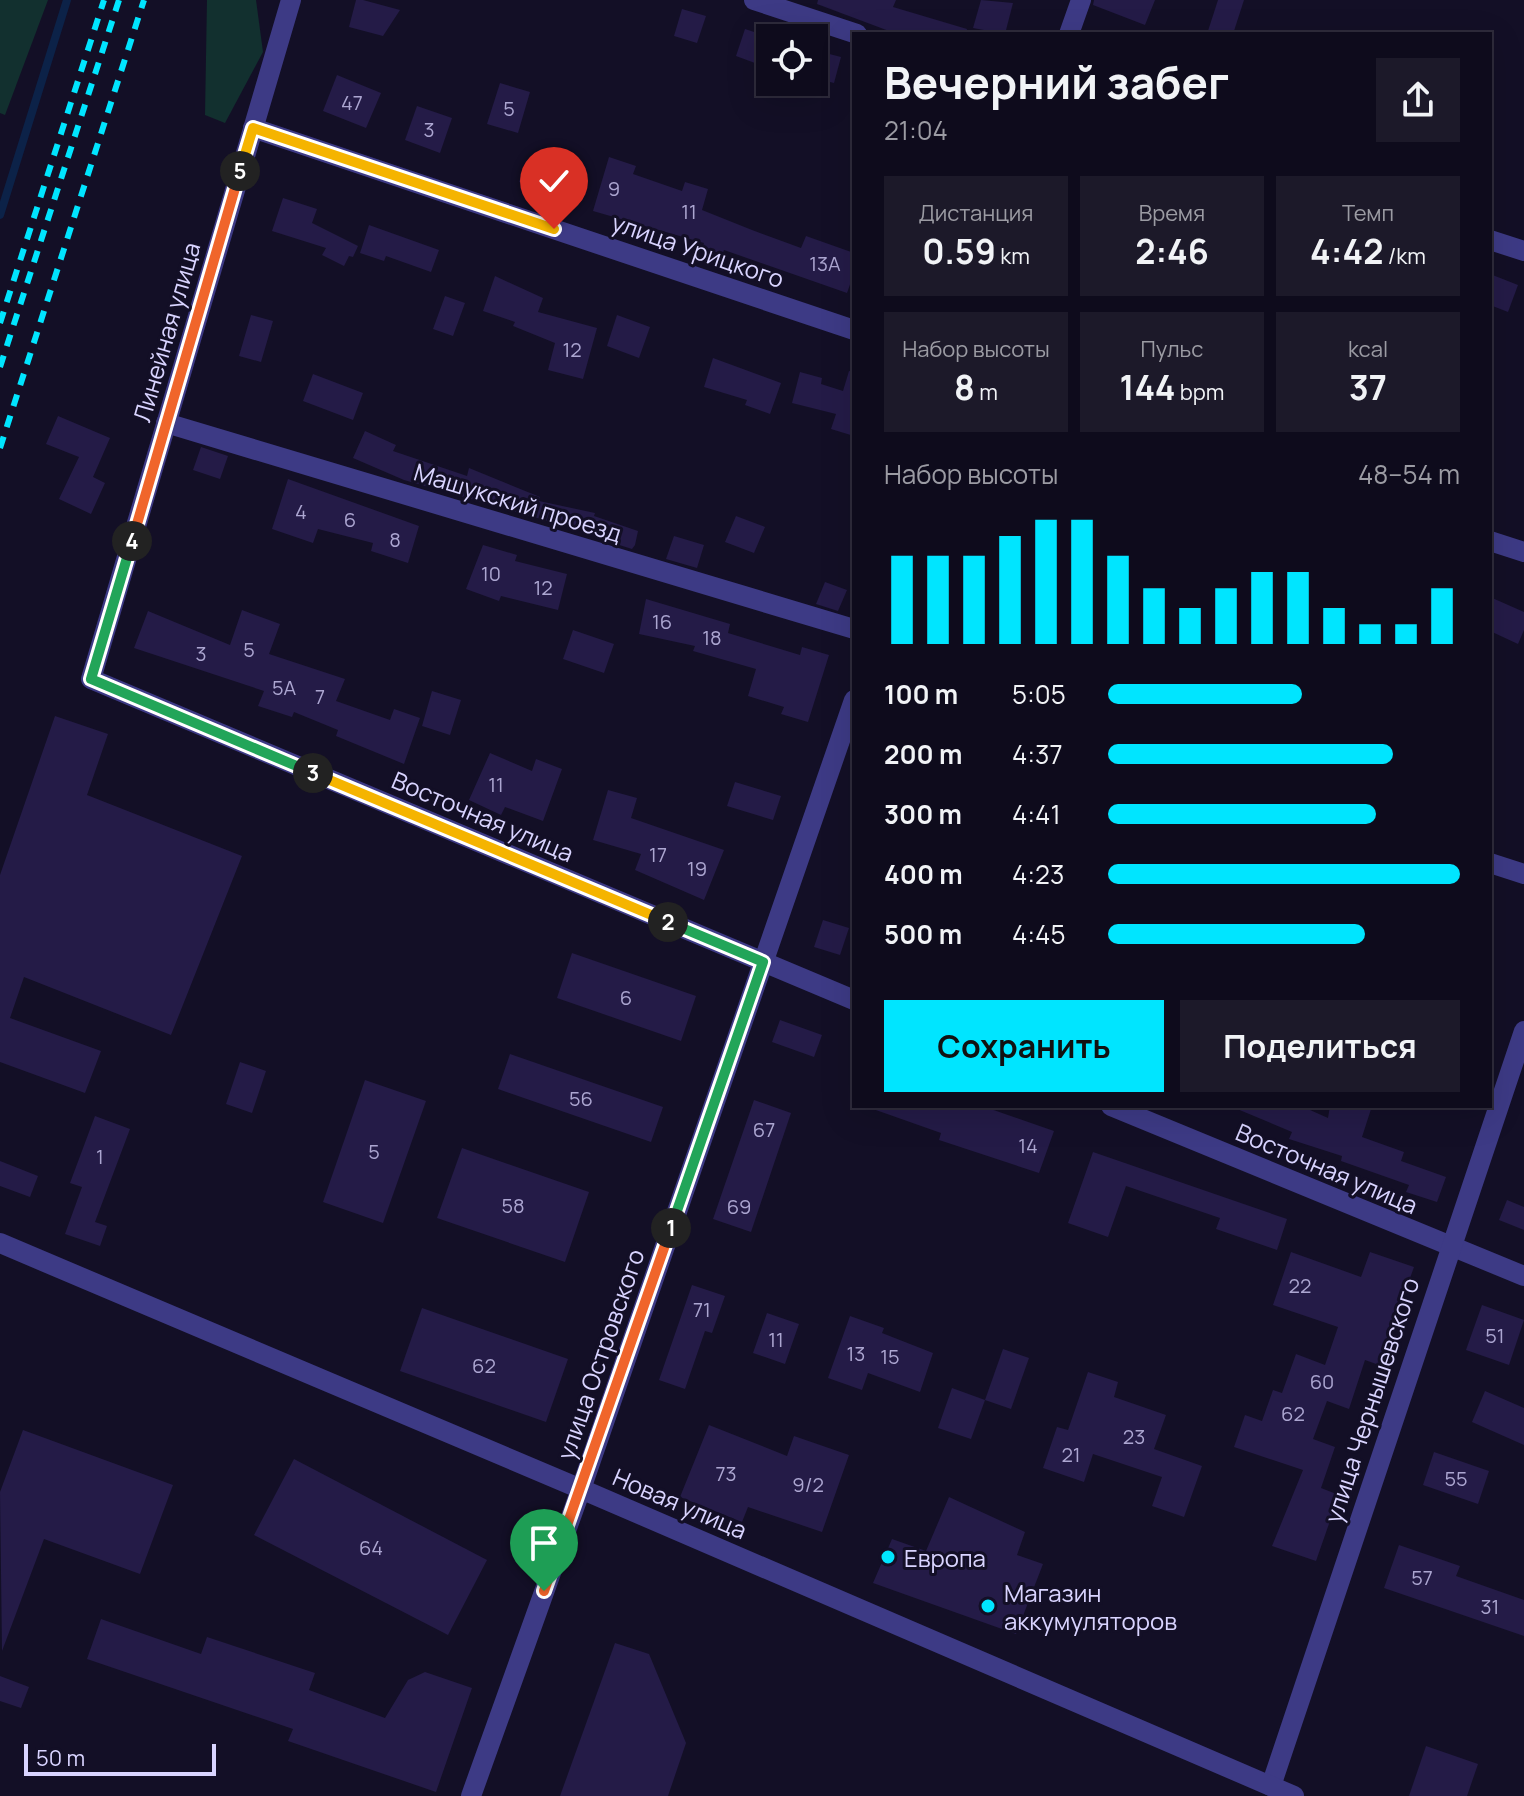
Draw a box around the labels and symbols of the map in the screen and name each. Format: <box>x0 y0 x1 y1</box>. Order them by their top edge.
house number: 47 <box>341 89 363 116</box>
house number: 5 <box>503 95 515 122</box>
house number: 3 <box>423 116 435 143</box>
pin <box>520 147 588 229</box>
pin: 5 <box>220 151 260 191</box>
house number: 9 <box>608 175 620 202</box>
house number: 11 <box>681 198 697 225</box>
street label: улица Урицкого <box>607 205 789 295</box>
street label: Линейная улица <box>125 238 207 426</box>
house number: 13А <box>809 250 841 277</box>
house number: 12 <box>562 336 582 363</box>
street label: Машукский проезд <box>410 455 626 549</box>
house number: 4 <box>295 498 307 525</box>
house number: 6 <box>344 506 356 533</box>
pin: 4 <box>112 521 152 561</box>
house number: 8 <box>389 526 401 553</box>
house number: 10 <box>481 560 501 587</box>
house number: 12 <box>533 574 553 601</box>
house number: 16 <box>652 608 672 635</box>
house number: 18 <box>702 624 722 651</box>
house number: 5 <box>243 636 255 663</box>
house number: 3 <box>195 640 207 667</box>
house number: 5А <box>272 674 296 701</box>
house number: 7 <box>315 683 325 710</box>
pin: 3 <box>293 753 333 793</box>
street label: Восточная улица <box>387 763 579 869</box>
house number: 11 <box>488 771 504 798</box>
house number: 17 <box>649 841 667 868</box>
house number: 19 <box>687 855 707 882</box>
pin: 2 <box>648 902 688 942</box>
house number: 6 <box>620 984 632 1011</box>
house number: 56 <box>569 1085 593 1112</box>
street label: Восточная улица <box>1231 1115 1423 1221</box>
house number: 67 <box>753 1116 775 1143</box>
house number: 14 <box>1018 1132 1038 1159</box>
house number: 5 <box>368 1138 380 1165</box>
house number: 1 <box>96 1143 104 1170</box>
house number: 58 <box>501 1192 525 1219</box>
house number: 69 <box>727 1193 751 1220</box>
pin: 1 <box>651 1208 691 1248</box>
street label: улица Островского <box>548 1244 652 1464</box>
house number: 22 <box>1289 1272 1311 1299</box>
street label: улица Чернышевского <box>1316 1273 1426 1527</box>
house number: 71 <box>693 1296 711 1323</box>
house number: 51 <box>1485 1322 1505 1349</box>
house number: 11 <box>768 1326 784 1353</box>
house number: 13 <box>847 1340 865 1367</box>
house number: 15 <box>880 1343 900 1370</box>
house number: 62 <box>472 1352 496 1379</box>
house number: 60 <box>1310 1368 1334 1395</box>
house number: 62 <box>1281 1400 1305 1427</box>
house number: 23 <box>1123 1423 1145 1450</box>
house number: 21 <box>1061 1441 1081 1468</box>
street label: Новая улица <box>608 1460 752 1546</box>
house number: 73 <box>715 1460 737 1487</box>
house number: 55 <box>1444 1465 1468 1492</box>
house number: 9/2 <box>792 1471 824 1498</box>
pin <box>510 1509 578 1591</box>
house number: 64 <box>359 1534 383 1561</box>
place label: Европа <box>904 1541 986 1574</box>
marker: Европа <box>879 1548 897 1566</box>
house number: 57 <box>1411 1564 1433 1591</box>
place label: Магазин аккумуляторов <box>1004 1576 1177 1637</box>
house number: 31 <box>1481 1593 1499 1620</box>
marker: Магазин аккумуляторов <box>979 1597 997 1615</box>
scale bar <box>24 1740 216 1776</box>

